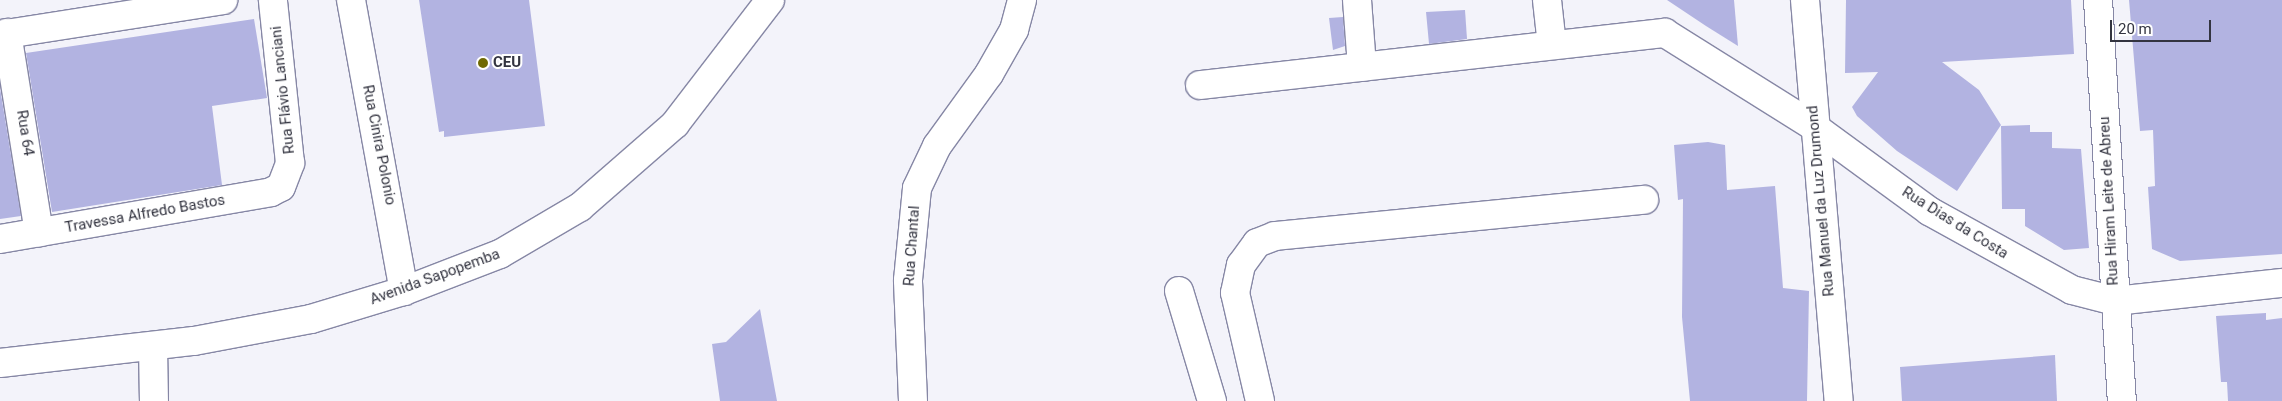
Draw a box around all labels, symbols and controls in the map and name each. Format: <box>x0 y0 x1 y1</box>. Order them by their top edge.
scale bar <box>2112 10 2213 42</box>
text: 20 m <box>2118 20 2152 38</box>
street label: Rua Flávio Lanciani <box>267 25 299 155</box>
place label: CEU <box>493 54 521 72</box>
marker: CEU <box>477 57 489 69</box>
street label: Rua Cinira Polonio <box>359 83 399 207</box>
street label: Rua Manuel da Luz Drumond <box>1804 105 1838 297</box>
street label: Rua 64 <box>12 109 38 157</box>
street label: Rua Hiram Leite de Abreu <box>2096 116 2122 286</box>
street label: Rua Dias da Costa <box>1899 183 2011 263</box>
street label: Travessa Alfredo Bastos <box>64 191 226 237</box>
street label: Rua Chantal <box>900 205 924 287</box>
street label: Avenida Sapopemba <box>368 245 502 309</box>

